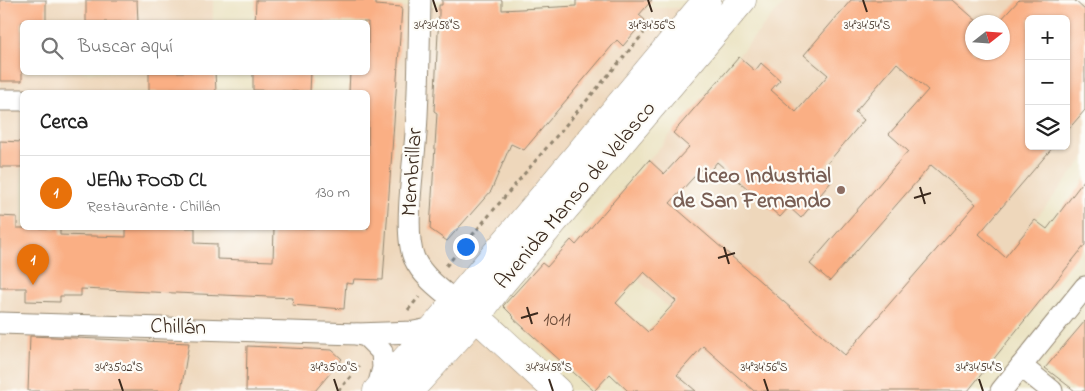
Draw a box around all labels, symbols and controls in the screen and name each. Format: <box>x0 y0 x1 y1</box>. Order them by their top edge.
north arrow <box>965 15 1010 60</box>
map controls <box>1025 15 1070 150</box>
button: + <box>1025 15 1070 60</box>
text: 34°34'58"S <box>414 17 460 35</box>
text: 34°34'56"S <box>629 17 676 35</box>
text: 34°34'54"S <box>844 17 891 35</box>
search box <box>20 20 370 75</box>
icon: search <box>38 34 66 62</box>
text: Buscar aquí <box>78 34 173 61</box>
button: − <box>1025 60 1070 105</box>
street label: Avenida Manso de Velasco <box>487 95 665 297</box>
button: layers <box>1025 105 1070 150</box>
text: Cerca <box>40 108 88 138</box>
street label: Membrillar <box>394 126 432 217</box>
place label: Liceo Industrial de San Fernando <box>673 161 831 218</box>
text: JEAN FOOD CL <box>87 168 206 195</box>
text: 1 <box>53 181 59 205</box>
text: 130 m <box>315 181 350 205</box>
marker: Liceo Industrial de San Fernando <box>835 184 847 196</box>
text: Restaurante · Chillán <box>87 195 220 219</box>
your location <box>453 234 479 260</box>
pin: 1 <box>17 244 49 285</box>
house number: 1011 <box>543 306 571 335</box>
street label: Chillán <box>150 311 206 345</box>
text: 34°35'02"S <box>95 359 143 377</box>
text: 34°35'00"S <box>310 359 358 377</box>
text: 34°34'58"S <box>526 359 572 377</box>
text: 34°34'56"S <box>741 359 788 377</box>
text: 34°34'54"S <box>956 359 1003 377</box>

